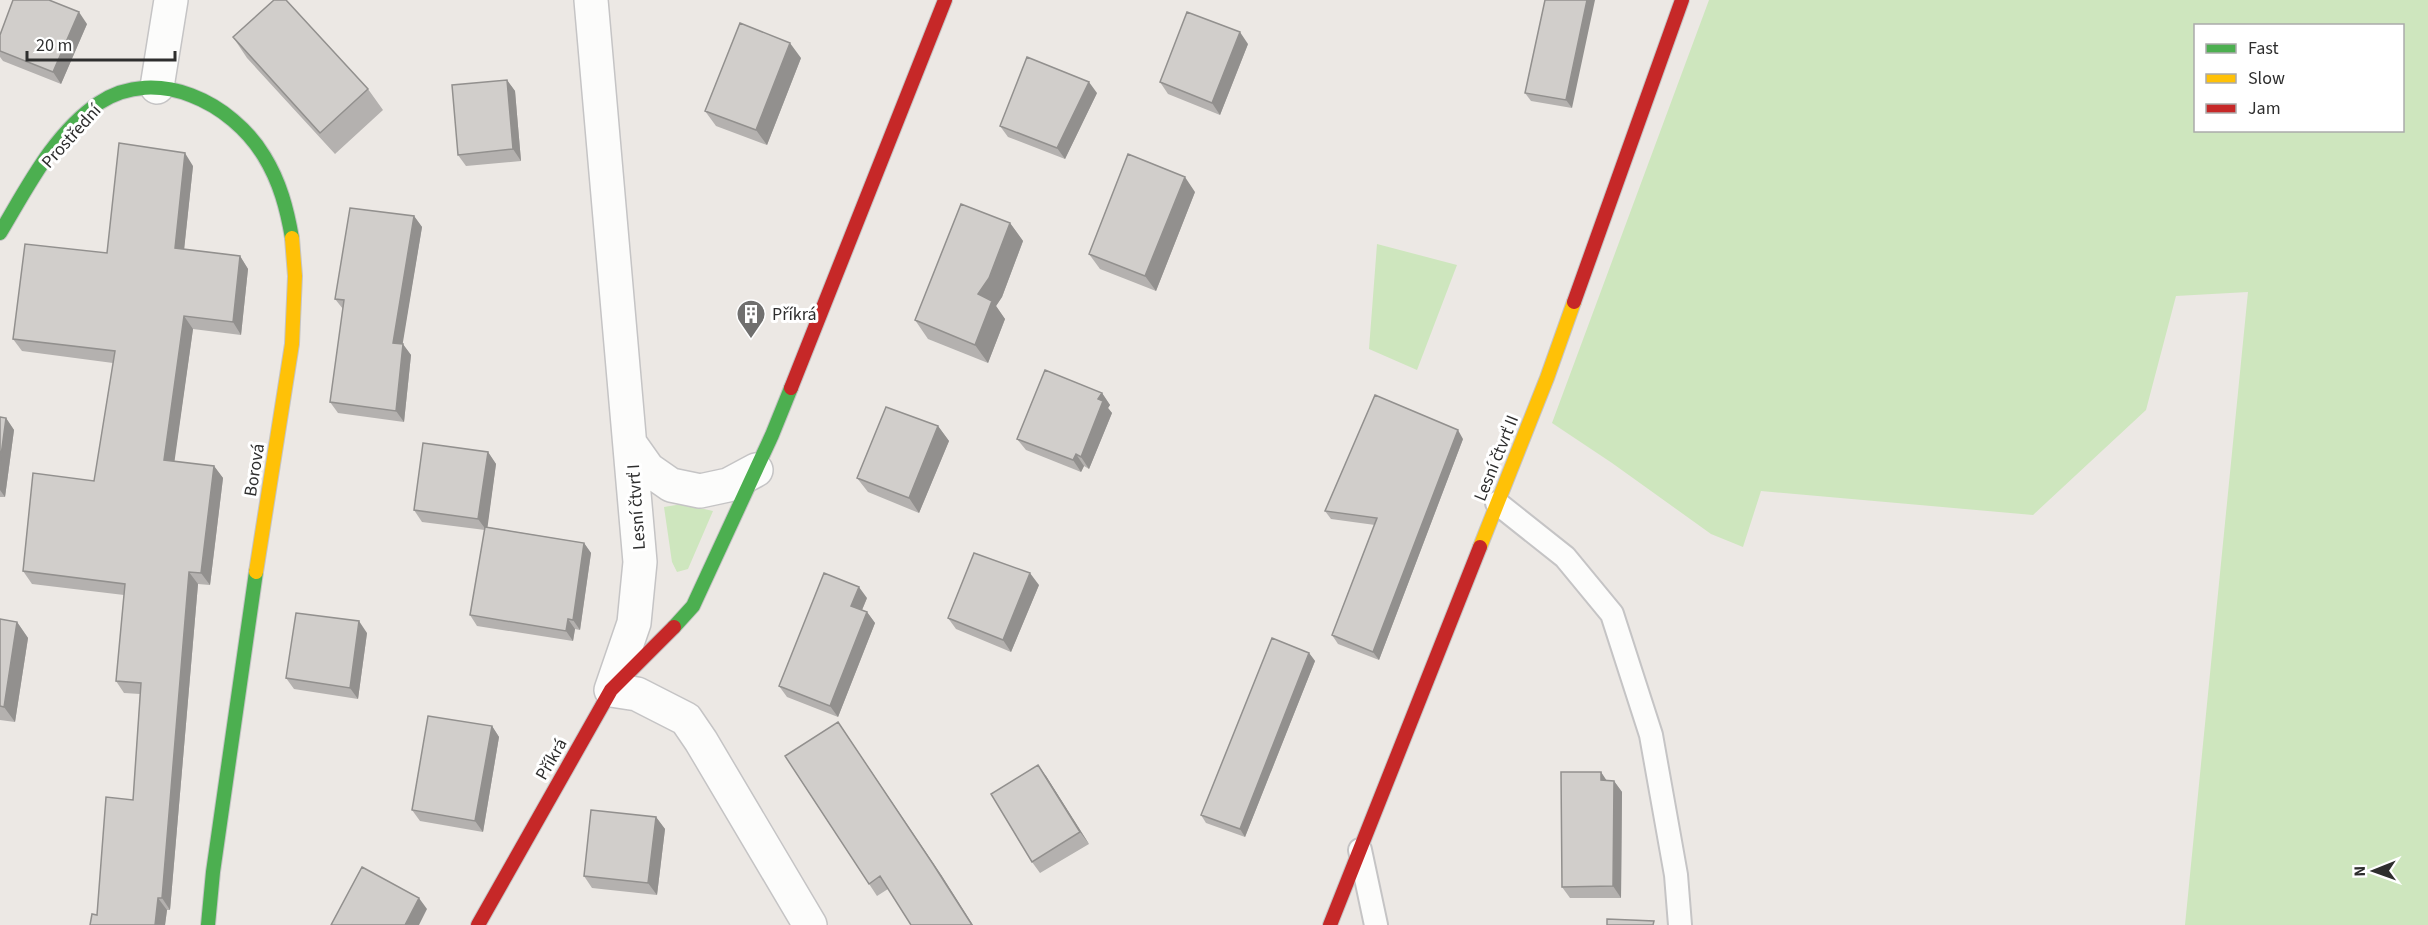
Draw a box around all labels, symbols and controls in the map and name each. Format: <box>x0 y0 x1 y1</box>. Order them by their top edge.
scale bar <box>27 24 176 62</box>
legend <box>2194 24 2404 132</box>
text: 20 m <box>36 33 72 58</box>
text: Fast <box>2248 36 2279 61</box>
text: Slow <box>2248 66 2285 91</box>
text: Jam <box>2248 96 2281 121</box>
street label: Prostřední <box>36 98 107 174</box>
building icon: Příkrá <box>735 298 767 340</box>
place label: Příkrá <box>772 302 817 327</box>
street label: Lesní čtvrť II <box>1468 411 1525 505</box>
street label: Borová <box>238 442 271 498</box>
street label: Lesní čtvrť I <box>621 463 652 551</box>
street label: Příkrá <box>529 734 573 785</box>
north arrow <box>2344 841 2404 901</box>
text: N <box>2349 866 2371 877</box>

